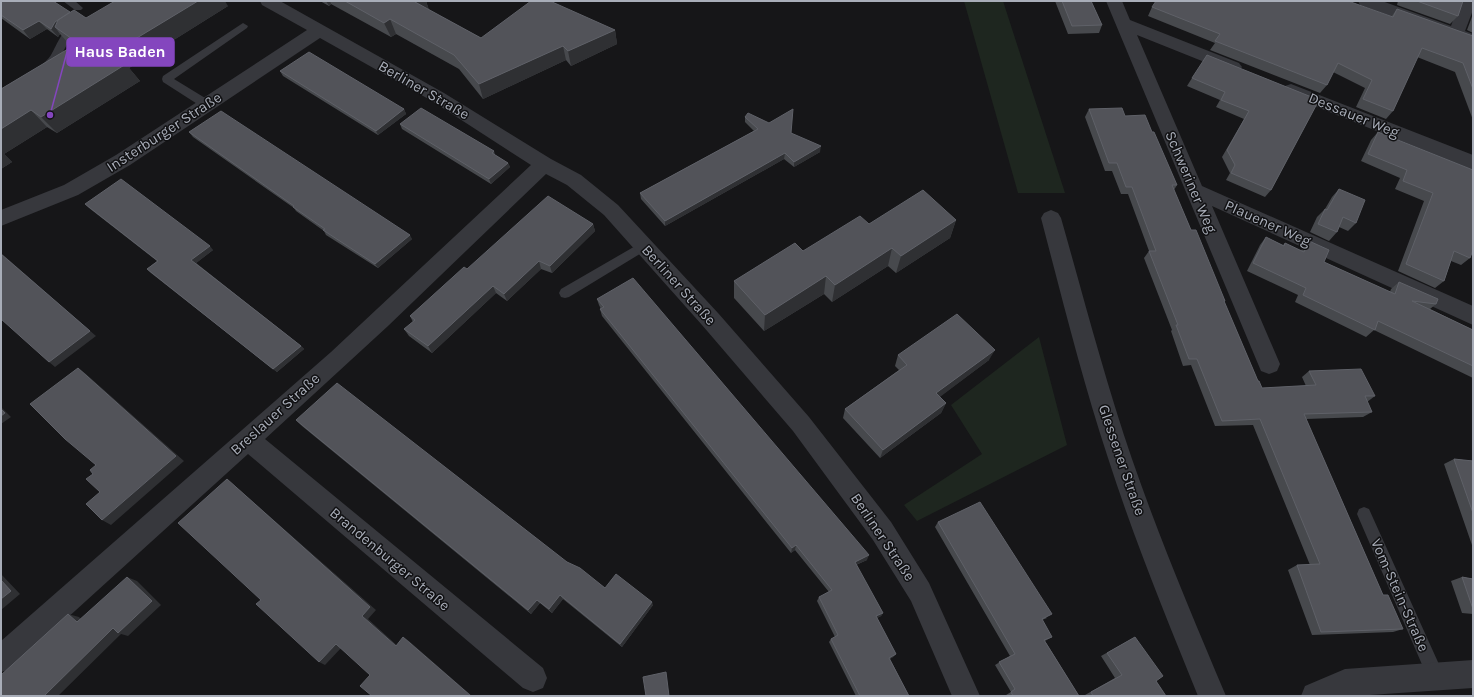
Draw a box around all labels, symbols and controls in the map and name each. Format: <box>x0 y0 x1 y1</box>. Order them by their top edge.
callout: Haus Baden <box>67 38 174 66</box>
text: Haus Baden <box>74 42 166 61</box>
street label: Berliner Straße <box>375 57 473 123</box>
street label: Insterburger Straße <box>103 88 225 176</box>
street label: Dessauer Weg <box>1306 89 1403 142</box>
street label: Schweriner Weg <box>1161 128 1221 236</box>
street label: Plauener Weg <box>1222 196 1314 250</box>
street label: Berliner Straße <box>638 241 720 329</box>
street label: Breslauer Straße <box>227 369 323 459</box>
street label: Glessener Straße <box>1095 402 1149 518</box>
street label: Berliner Straße <box>847 490 919 584</box>
street label: Brandenburger Straße <box>326 503 454 615</box>
street label: Vom-Stein-Straße <box>1367 536 1433 654</box>

